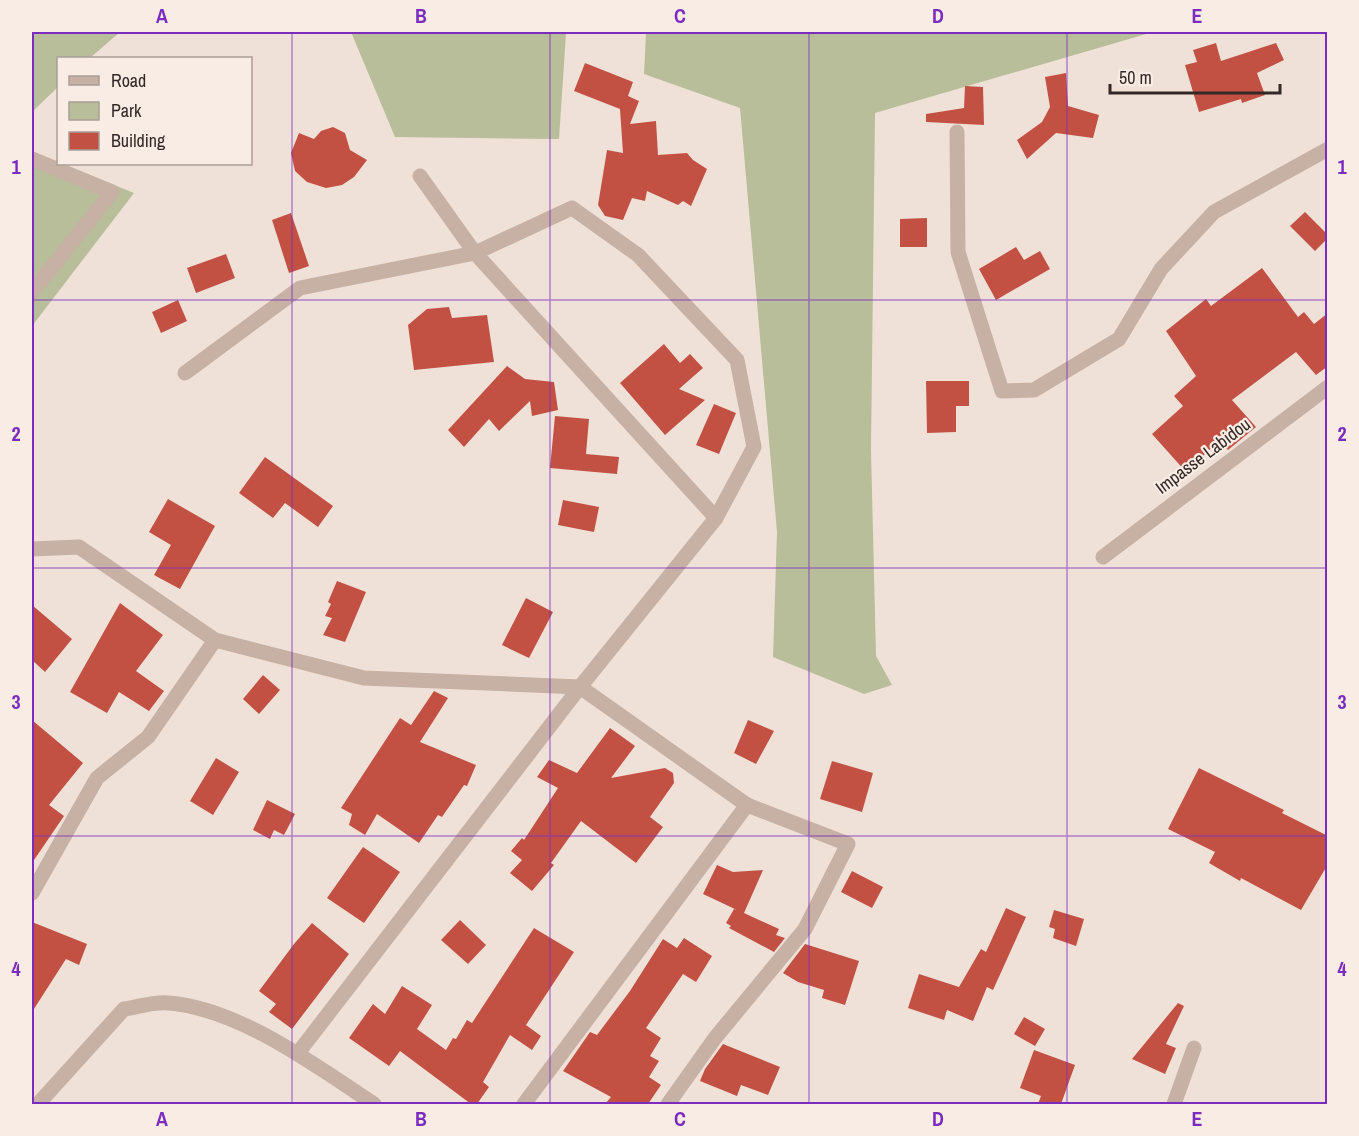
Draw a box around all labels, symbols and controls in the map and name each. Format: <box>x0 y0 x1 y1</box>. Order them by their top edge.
text: A <box>156 2 168 29</box>
text: B <box>415 2 427 29</box>
text: C <box>674 2 686 29</box>
text: D <box>932 2 944 29</box>
text: E <box>1192 2 1203 29</box>
legend <box>57 57 252 165</box>
scale bar <box>1110 57 1280 95</box>
text: 50 m <box>1119 65 1152 90</box>
text: Road <box>111 68 146 93</box>
text: Park <box>111 98 142 123</box>
text: Building <box>111 128 166 153</box>
text: 1 <box>11 153 21 180</box>
text: 1 <box>1337 153 1347 180</box>
street label: Impasse Labidou <box>1150 412 1255 500</box>
text: 2 <box>11 420 21 447</box>
text: 2 <box>1337 420 1347 447</box>
text: 3 <box>11 688 21 715</box>
text: 3 <box>1337 688 1347 715</box>
text: 4 <box>11 955 21 982</box>
text: 4 <box>1337 955 1347 982</box>
text: A <box>156 1105 168 1132</box>
text: B <box>415 1105 427 1132</box>
text: C <box>674 1105 686 1132</box>
text: D <box>932 1105 944 1132</box>
text: E <box>1192 1105 1203 1132</box>

